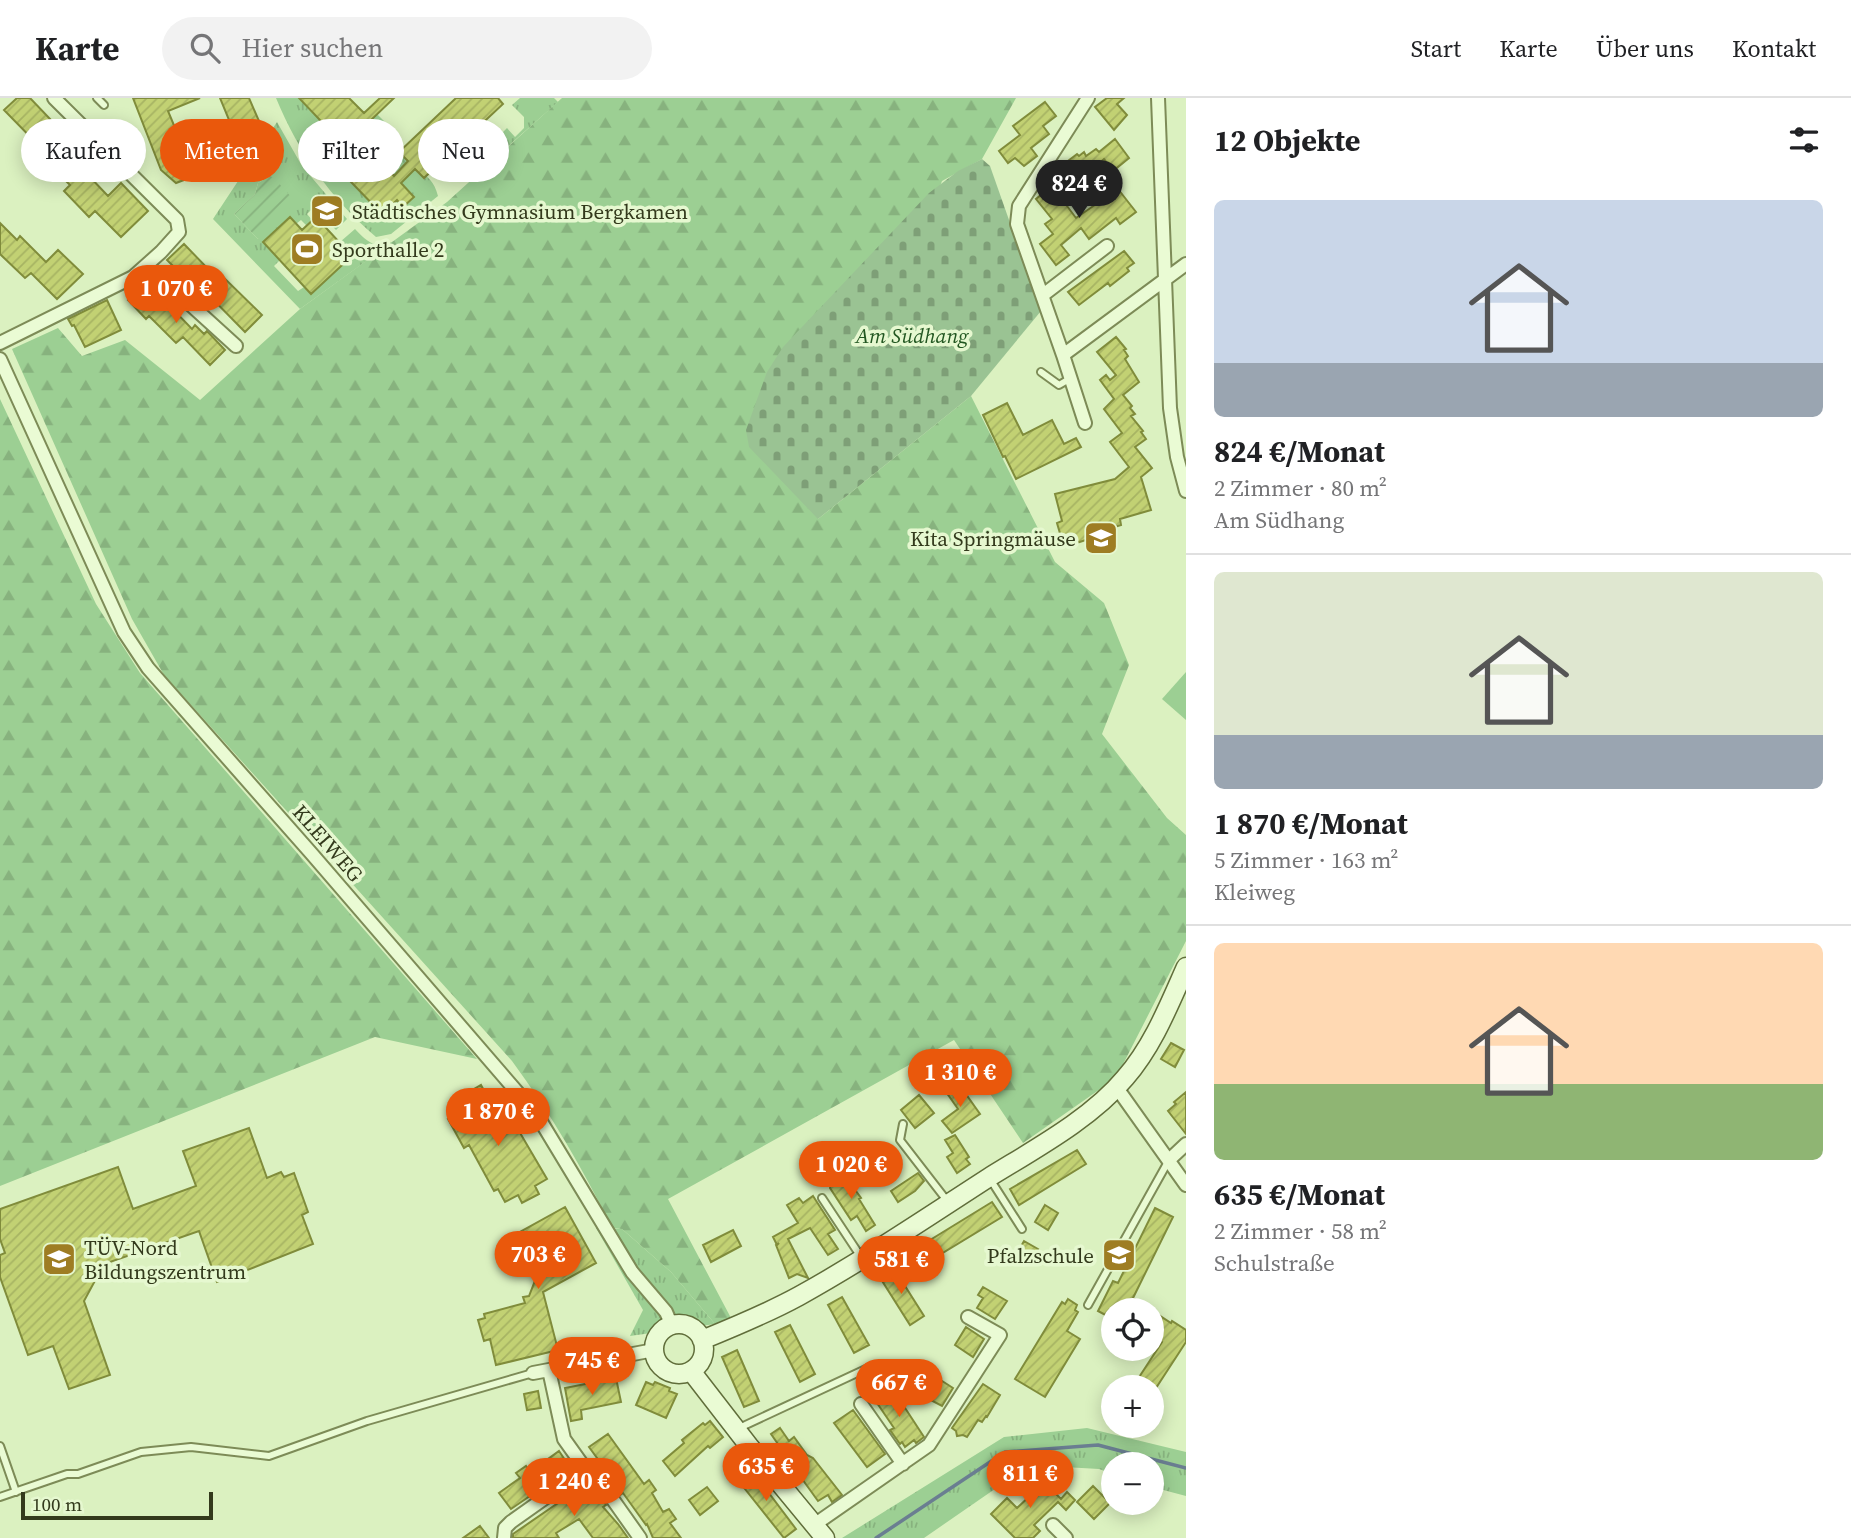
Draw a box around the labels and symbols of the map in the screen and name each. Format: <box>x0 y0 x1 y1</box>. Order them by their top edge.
pin: 824 € <box>1030 160 1128 220</box>
school or university icon: Städtisches Gymnasium Bergkamen <box>308 192 346 230</box>
place label: Städtisches Gymnasium Bergkamen <box>352 197 688 226</box>
sports icon: Sporthalle 2 <box>288 230 326 268</box>
place label: Sporthalle 2 <box>332 235 444 264</box>
pin: 1 070 € <box>111 266 241 325</box>
park label: Am Südhang <box>854 321 969 350</box>
school or university icon: Kita Springmäuse <box>1082 519 1120 557</box>
place label: Kita Springmäuse <box>910 524 1076 553</box>
street label: KLEIWEG <box>286 798 370 888</box>
pin: 1 310 € <box>895 1049 1025 1109</box>
pin: 1 870 € <box>433 1088 563 1148</box>
pin: 1 020 € <box>786 1142 916 1201</box>
pin: 703 € <box>489 1232 587 1291</box>
place label: TÜV-Nord Bildungszentrum <box>84 1233 246 1286</box>
pin: 581 € <box>852 1236 950 1296</box>
school or university icon: Pfalzschule <box>1100 1236 1138 1274</box>
school or university icon: TÜV-Nord Bildungszentrum <box>40 1240 78 1278</box>
place label: Pfalzschule <box>987 1241 1094 1270</box>
pin: 745 € <box>543 1338 641 1397</box>
pin: 667 € <box>850 1360 948 1419</box>
pin: 635 € <box>717 1444 815 1503</box>
pin: 811 € <box>981 1450 1079 1510</box>
pin: 1 240 € <box>509 1458 639 1518</box>
scale bar <box>21 1489 214 1521</box>

